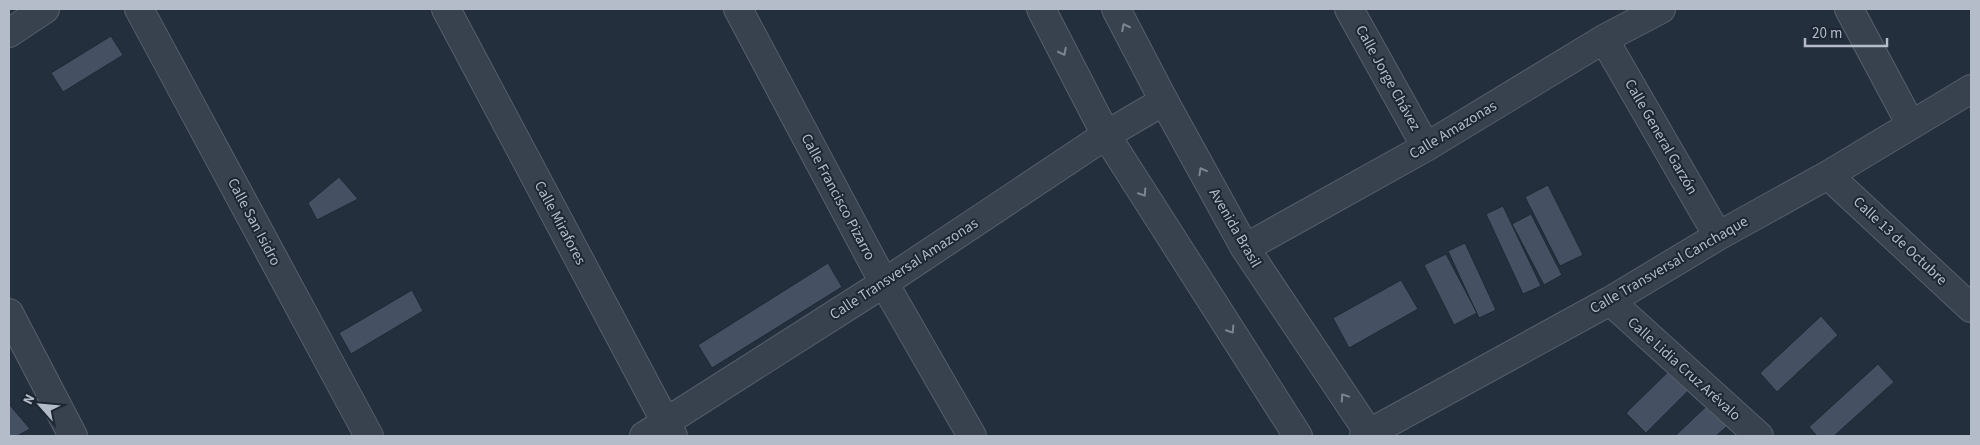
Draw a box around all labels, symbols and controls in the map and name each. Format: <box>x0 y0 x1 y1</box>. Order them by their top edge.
scale bar <box>1805 15 1888 47</box>
street label: Calle Jorge Chávez <box>1350 22 1426 134</box>
text: 20 m <box>1812 23 1842 44</box>
one-way arrow <box>1121 24 1131 33</box>
one-way arrow <box>1057 47 1067 56</box>
street label: Calle General Garzón <box>1619 75 1703 199</box>
street label: Calle Amazonas <box>1405 96 1501 164</box>
street label: Calle Francisco Pizarro <box>796 130 880 264</box>
one-way arrow <box>1198 167 1208 176</box>
street label: Calle San Isidro <box>222 175 286 269</box>
street label: Calle Mirafores <box>529 177 591 269</box>
street label: Avenida Brasil <box>1204 185 1266 272</box>
one-way arrow <box>1137 188 1146 197</box>
street label: Calle 13 de Octubre <box>1848 192 1952 290</box>
street label: Calle Transversal Canchaque <box>1586 211 1752 319</box>
street label: Calle Transversal Amazonas <box>826 213 982 325</box>
street label: Calle Lidia Cruz Arévalo <box>1623 312 1745 426</box>
one-way arrow <box>1224 325 1234 334</box>
north arrow <box>15 380 65 430</box>
text: N <box>18 391 40 408</box>
one-way arrow <box>1341 393 1351 402</box>

